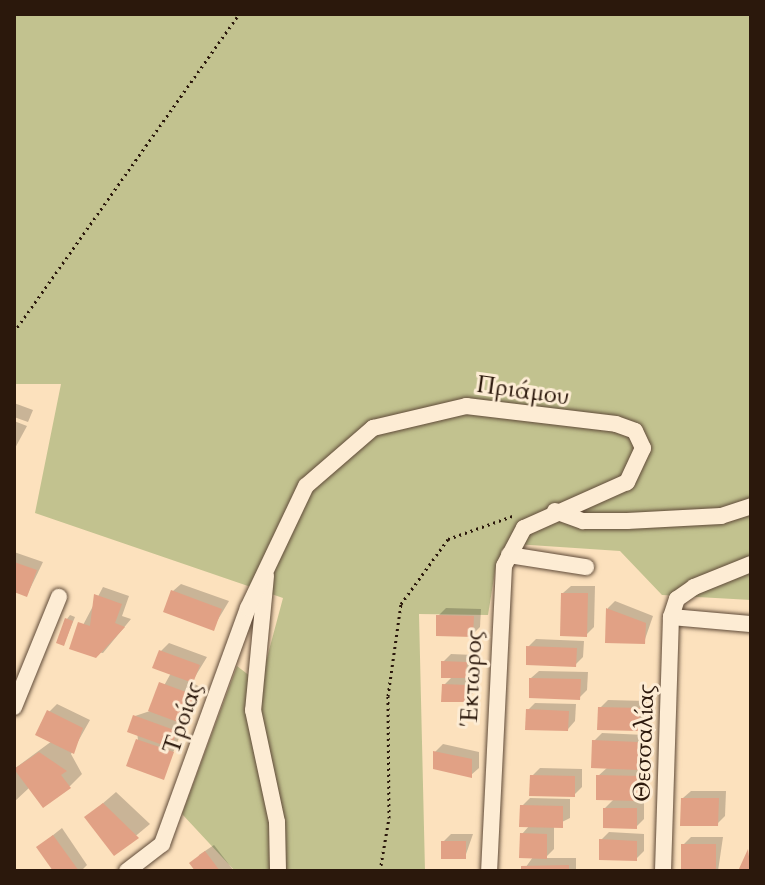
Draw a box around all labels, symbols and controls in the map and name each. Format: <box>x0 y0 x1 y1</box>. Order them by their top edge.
street label: Πριάμου <box>475 370 571 412</box>
street label: Έκτωρος <box>455 629 489 727</box>
street label: Τροίας <box>157 678 209 758</box>
street label: Θεσσαλίας <box>628 684 660 802</box>

